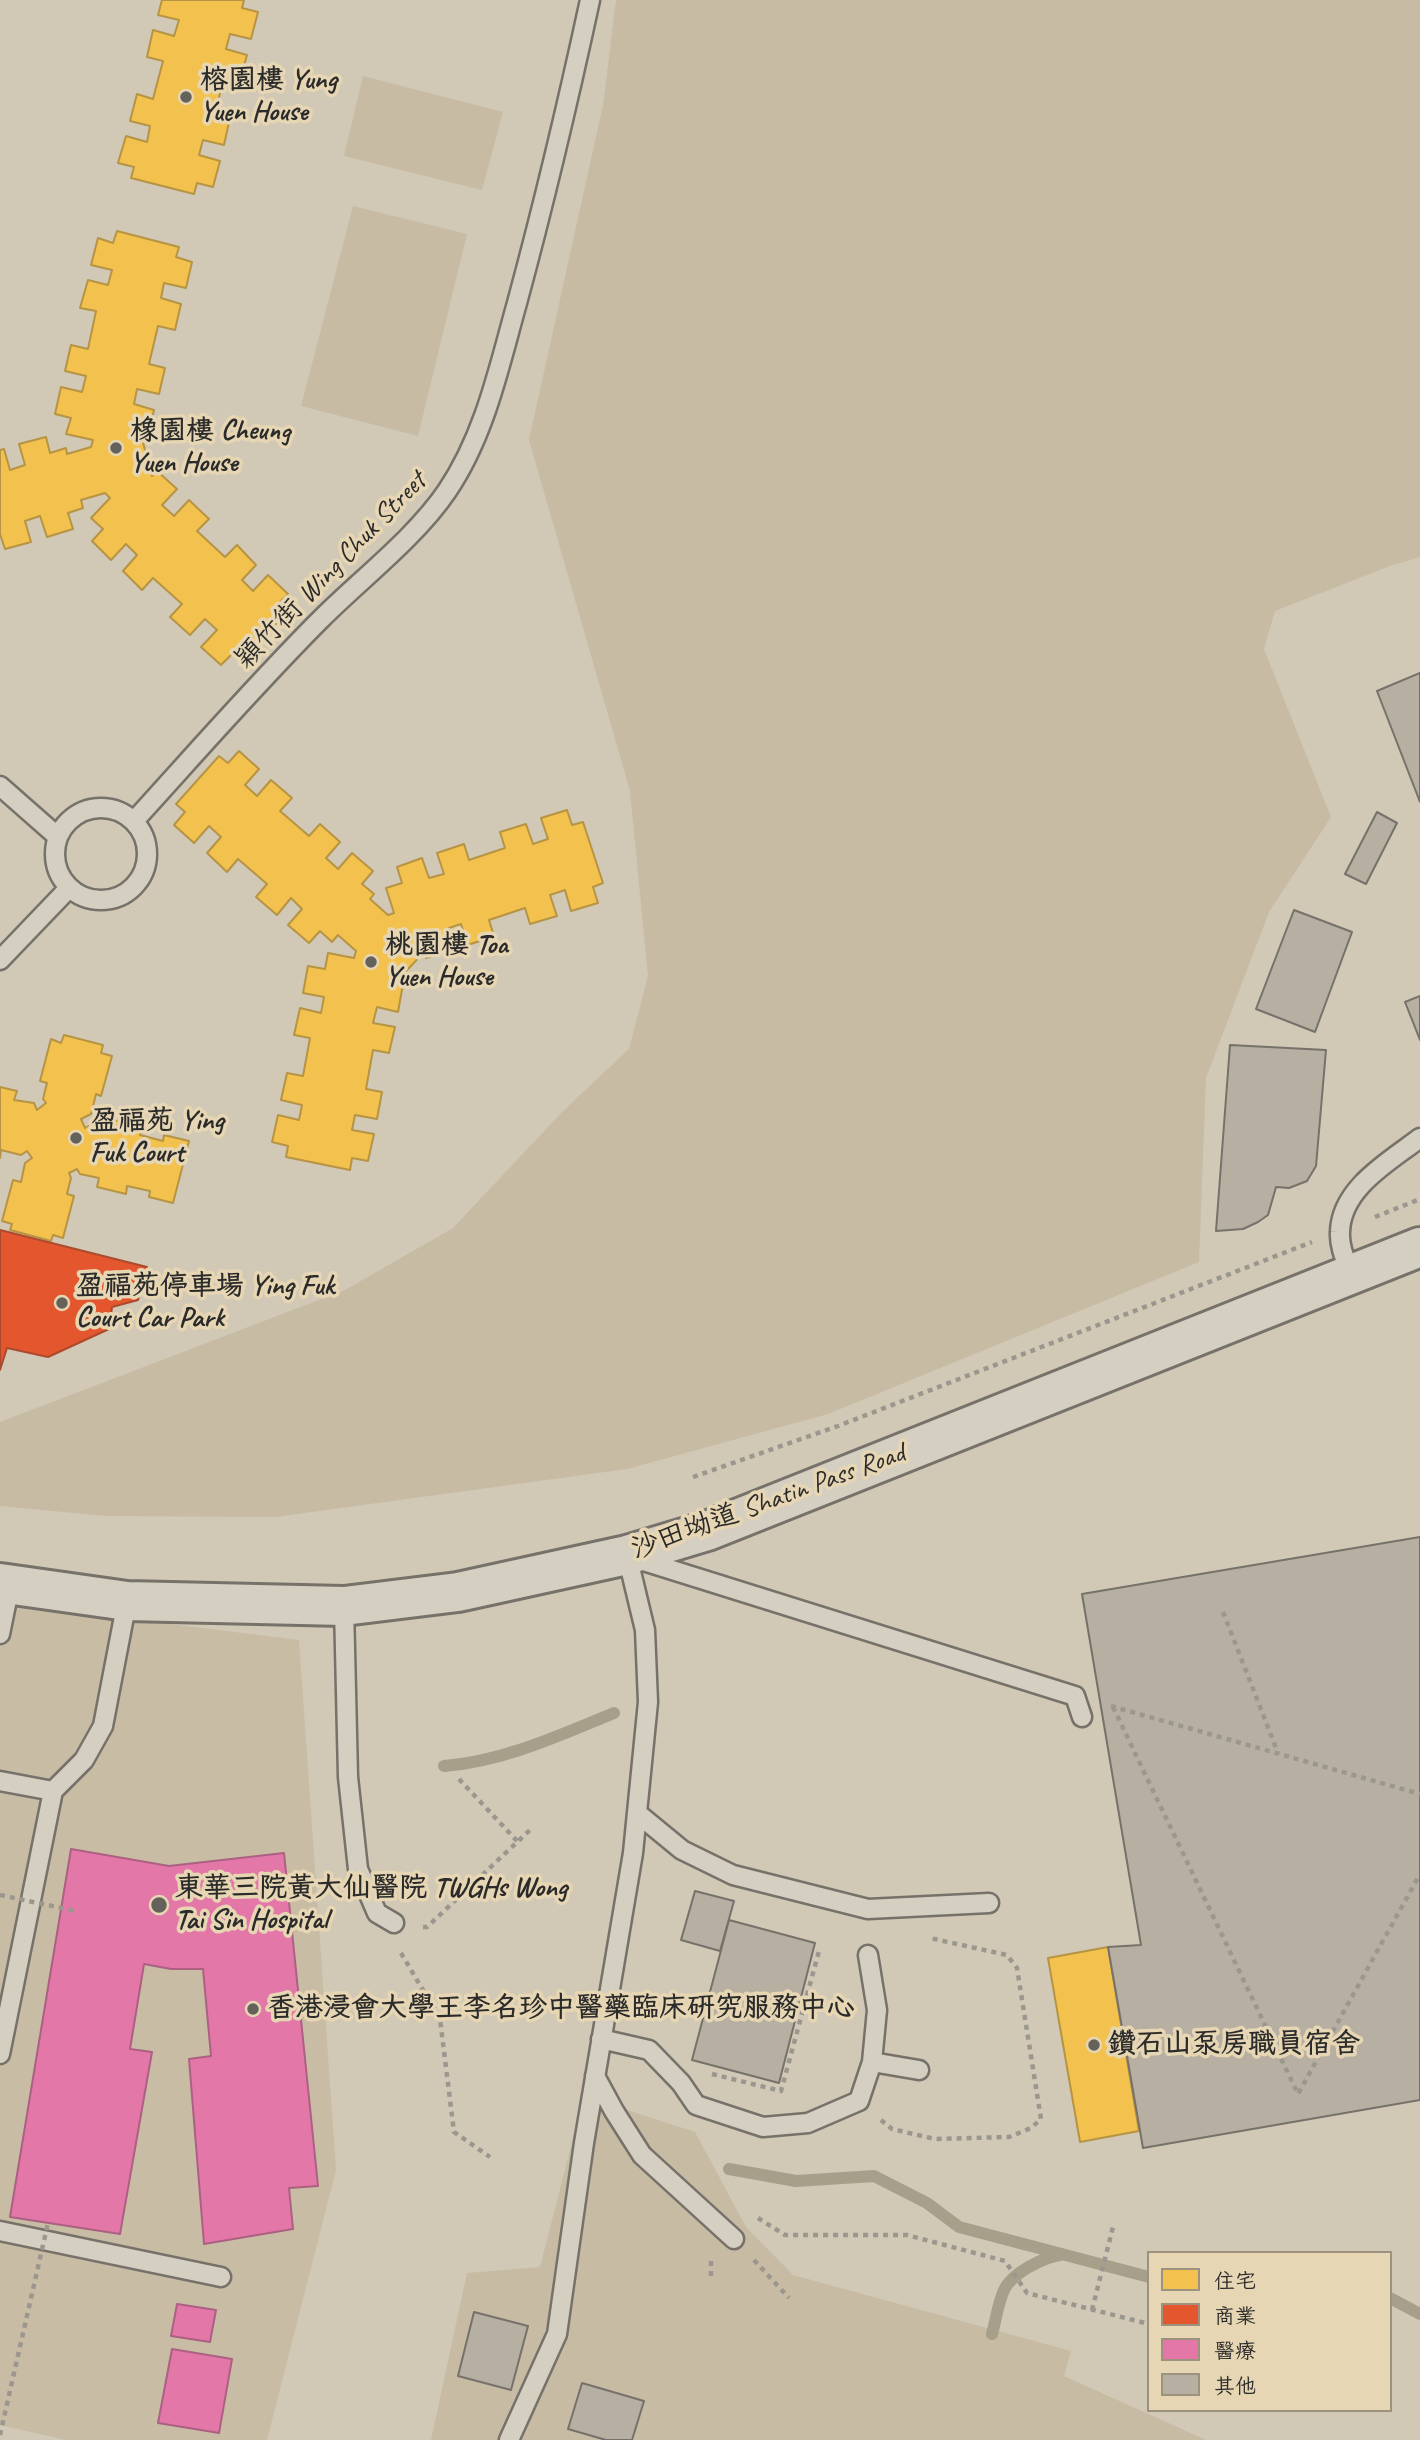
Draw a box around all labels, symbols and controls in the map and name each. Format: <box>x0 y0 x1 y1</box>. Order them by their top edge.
place label: 榕園樓 Yung Yuen House <box>200 64 337 130</box>
marker: 榕園樓 Yung Yuen House <box>178 89 194 105</box>
place label: 橡園樓 Cheung Yuen House <box>130 415 290 481</box>
marker: 橡園樓 Cheung Yuen House <box>108 440 124 456</box>
street label: 穎竹街 Wing Chuk Street <box>228 466 434 676</box>
place label: 桃園樓 Toa Yuen House <box>385 929 508 995</box>
marker: 桃園樓 Toa Yuen House <box>363 954 379 970</box>
place label: 盈福苑 Ying Fuk Court <box>90 1105 223 1171</box>
marker: 盈福苑 Ying Fuk Court <box>68 1130 84 1146</box>
place label: 盈福苑停車場 Ying Fuk Court Car Park <box>76 1270 334 1336</box>
marker: 盈福苑停車場 Ying Fuk Court Car Park <box>54 1295 70 1311</box>
street label: 沙田坳道 Shatin Pass Road <box>627 1437 909 1567</box>
place label: 東華三院黃大仙醫院 TWGHs Wong Tai Sin Hospital <box>175 1872 567 1938</box>
marker: 東華三院黃大仙醫院 TWGHs Wong Tai Sin Hospital <box>149 1895 169 1915</box>
place label: 香港浸會大學王李名珍中醫藥臨床研究服務中心 <box>267 1992 855 2026</box>
marker: 香港浸會大學王李名珍中醫藥臨床研究服務中心 <box>245 2001 261 2017</box>
place label: 鑽石山泵房職員宿舍 <box>1108 2028 1360 2062</box>
marker: 鑽石山泵房職員宿舍 <box>1086 2037 1102 2053</box>
legend <box>1147 2251 1392 2412</box>
text: 住宅 <box>1214 2268 1256 2294</box>
text: 商業 <box>1214 2303 1256 2329</box>
text: 醫療 <box>1214 2338 1256 2364</box>
text: 其他 <box>1214 2373 1256 2399</box>

